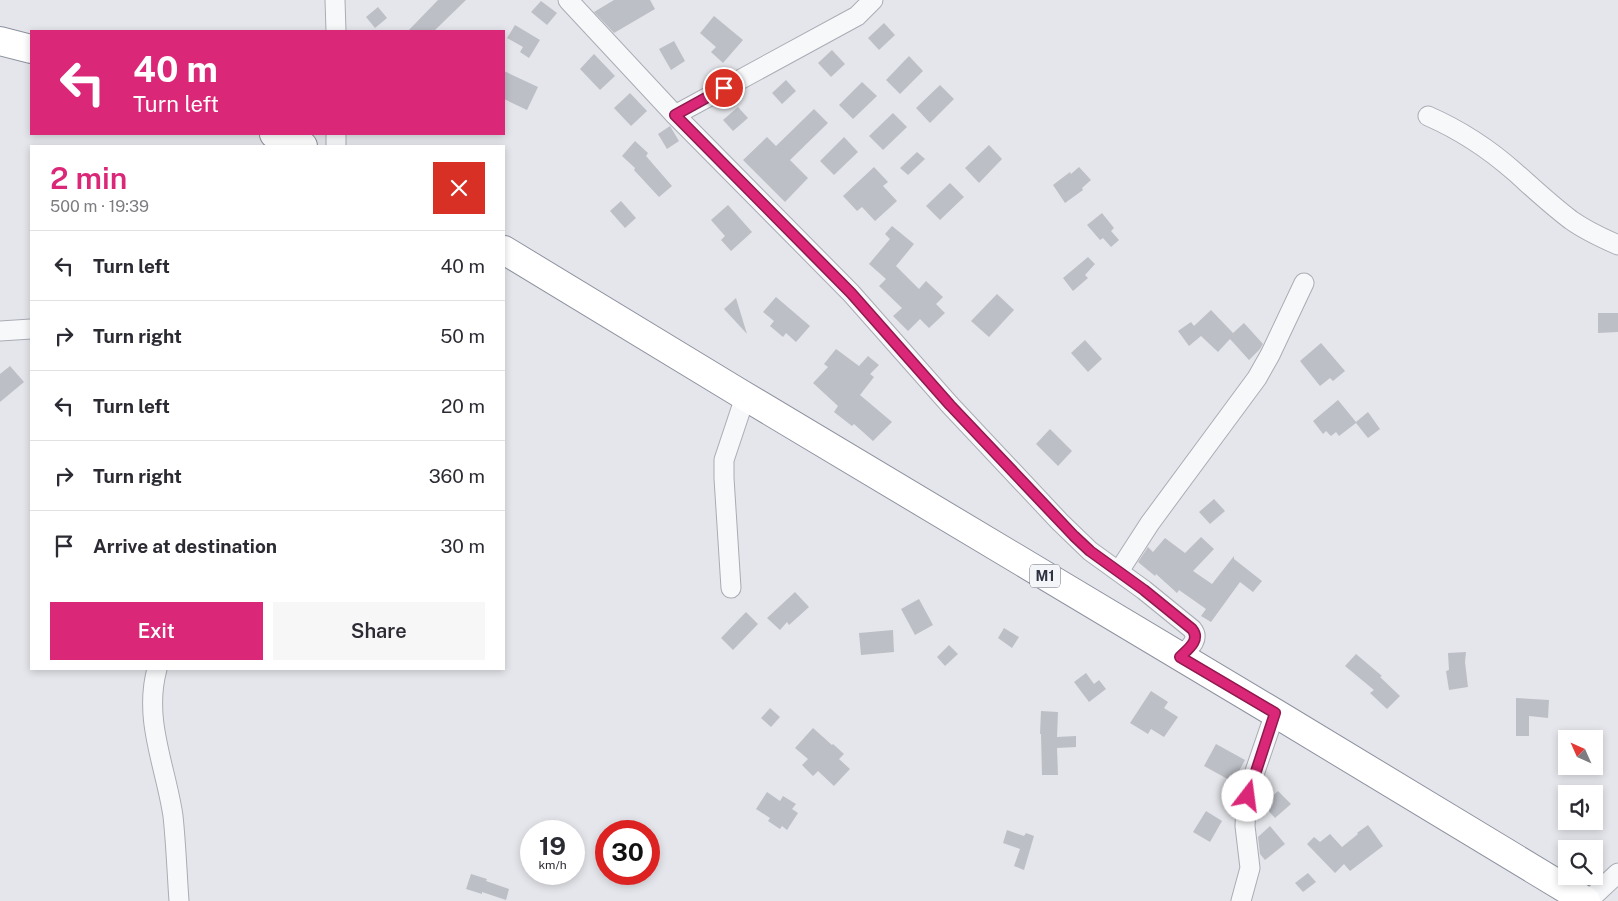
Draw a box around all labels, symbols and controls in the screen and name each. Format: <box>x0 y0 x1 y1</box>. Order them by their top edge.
text: 40 m <box>133 49 218 90</box>
icon: left <box>50 50 115 115</box>
pin <box>703 67 745 109</box>
icon: arrive <box>710 74 738 102</box>
text: Turn left <box>133 91 219 117</box>
text: 2 min <box>50 160 127 196</box>
button: close <box>433 162 485 214</box>
text: 500 m · 19:39 <box>50 197 149 216</box>
icon: left <box>50 252 78 280</box>
text: Turn left <box>93 255 170 277</box>
text: 40 m <box>440 255 485 277</box>
icon: right <box>50 322 78 350</box>
text: Turn right <box>93 325 182 347</box>
text: 50 m <box>440 325 485 347</box>
icon: left <box>50 392 78 420</box>
text: Turn left <box>93 395 170 417</box>
text: 20 m <box>441 395 485 417</box>
icon: right <box>50 462 78 490</box>
text: Turn right <box>93 465 182 487</box>
text: 360 m <box>429 465 485 487</box>
icon: arrive <box>50 532 78 560</box>
text: Arrive at destination <box>93 535 277 557</box>
text: 30 m <box>440 535 485 557</box>
road number: M1 <box>1030 564 1060 588</box>
button: Exit <box>50 602 263 660</box>
button: Share <box>273 602 485 660</box>
north arrow <box>1558 730 1602 775</box>
map controls <box>1558 730 1603 885</box>
position arrow <box>1221 769 1273 821</box>
button: sound <box>1558 785 1603 830</box>
speed limit sign: 30 <box>595 820 660 885</box>
text: 19 <box>539 831 566 861</box>
button: search <box>1558 840 1603 885</box>
text: km/h <box>538 858 567 872</box>

